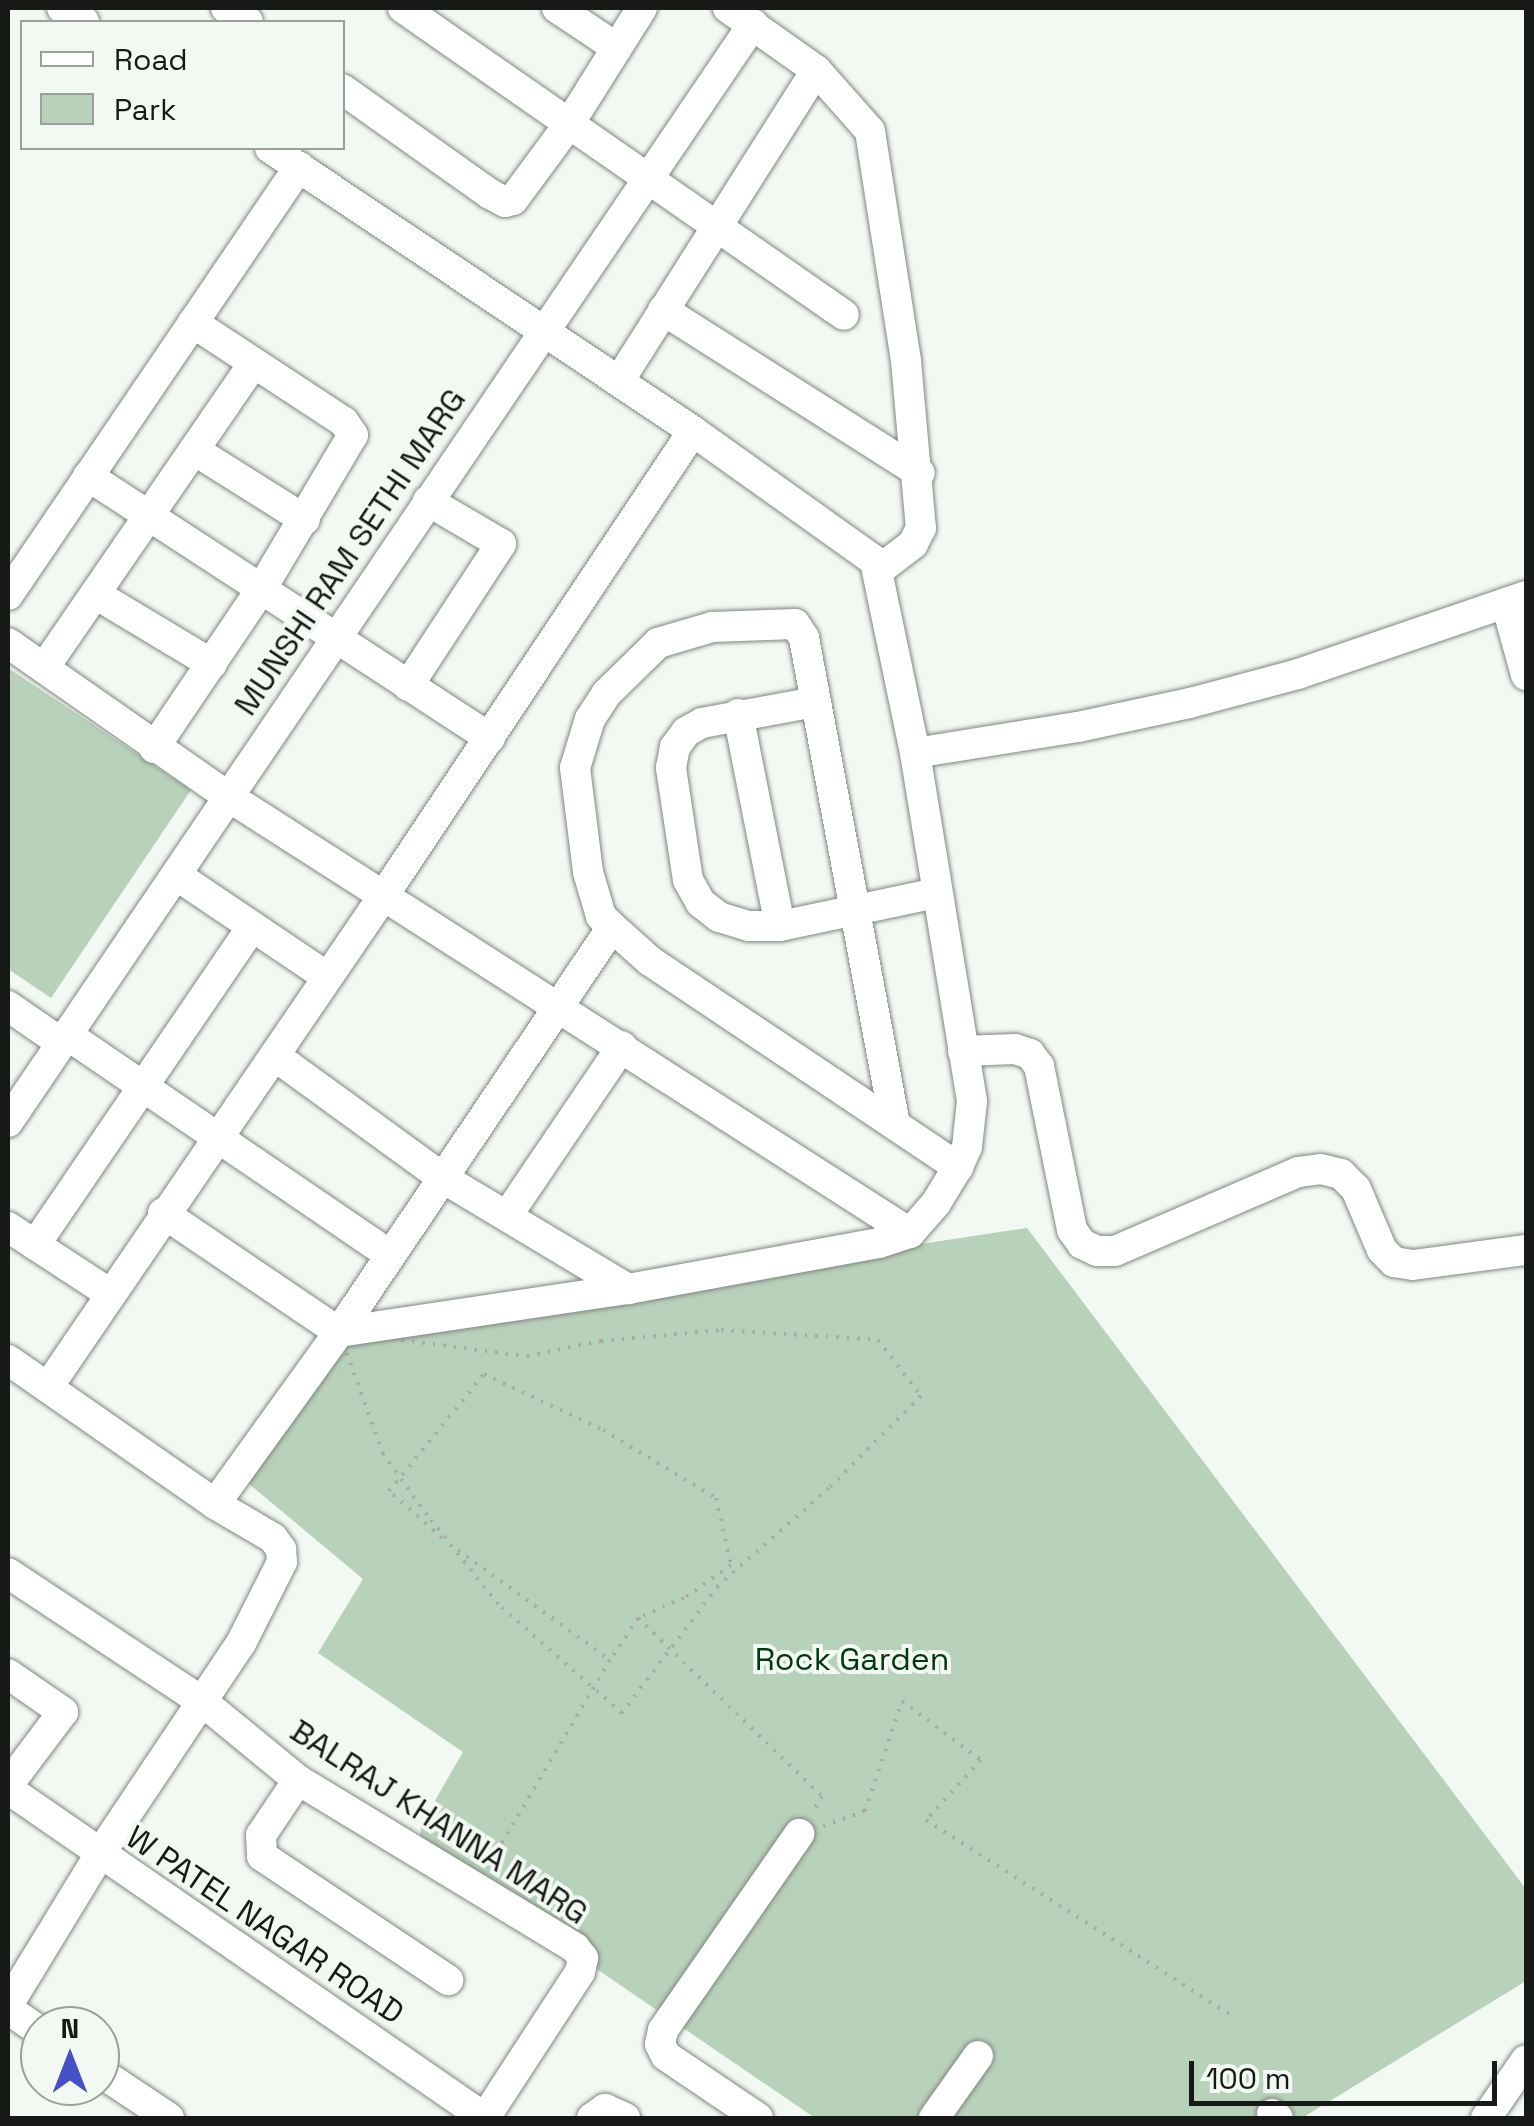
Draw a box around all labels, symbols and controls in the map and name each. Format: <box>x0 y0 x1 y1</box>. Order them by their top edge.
legend <box>20 20 345 150</box>
text: Road <box>114 40 188 79</box>
text: Park <box>114 90 176 129</box>
street label: MUNSHI RAM SETHI MARG <box>226 381 474 723</box>
park label: Rock Garden <box>755 1640 949 1678</box>
street label: BALRAJ KHANNA MARG <box>283 1711 595 1933</box>
street label: W PATEL NAGAR ROAD <box>119 1818 411 2032</box>
north arrow <box>20 2006 120 2106</box>
text: N <box>61 2010 79 2046</box>
scale bar <box>1194 2041 1502 2103</box>
text: 100 m <box>1206 2059 1291 2098</box>

